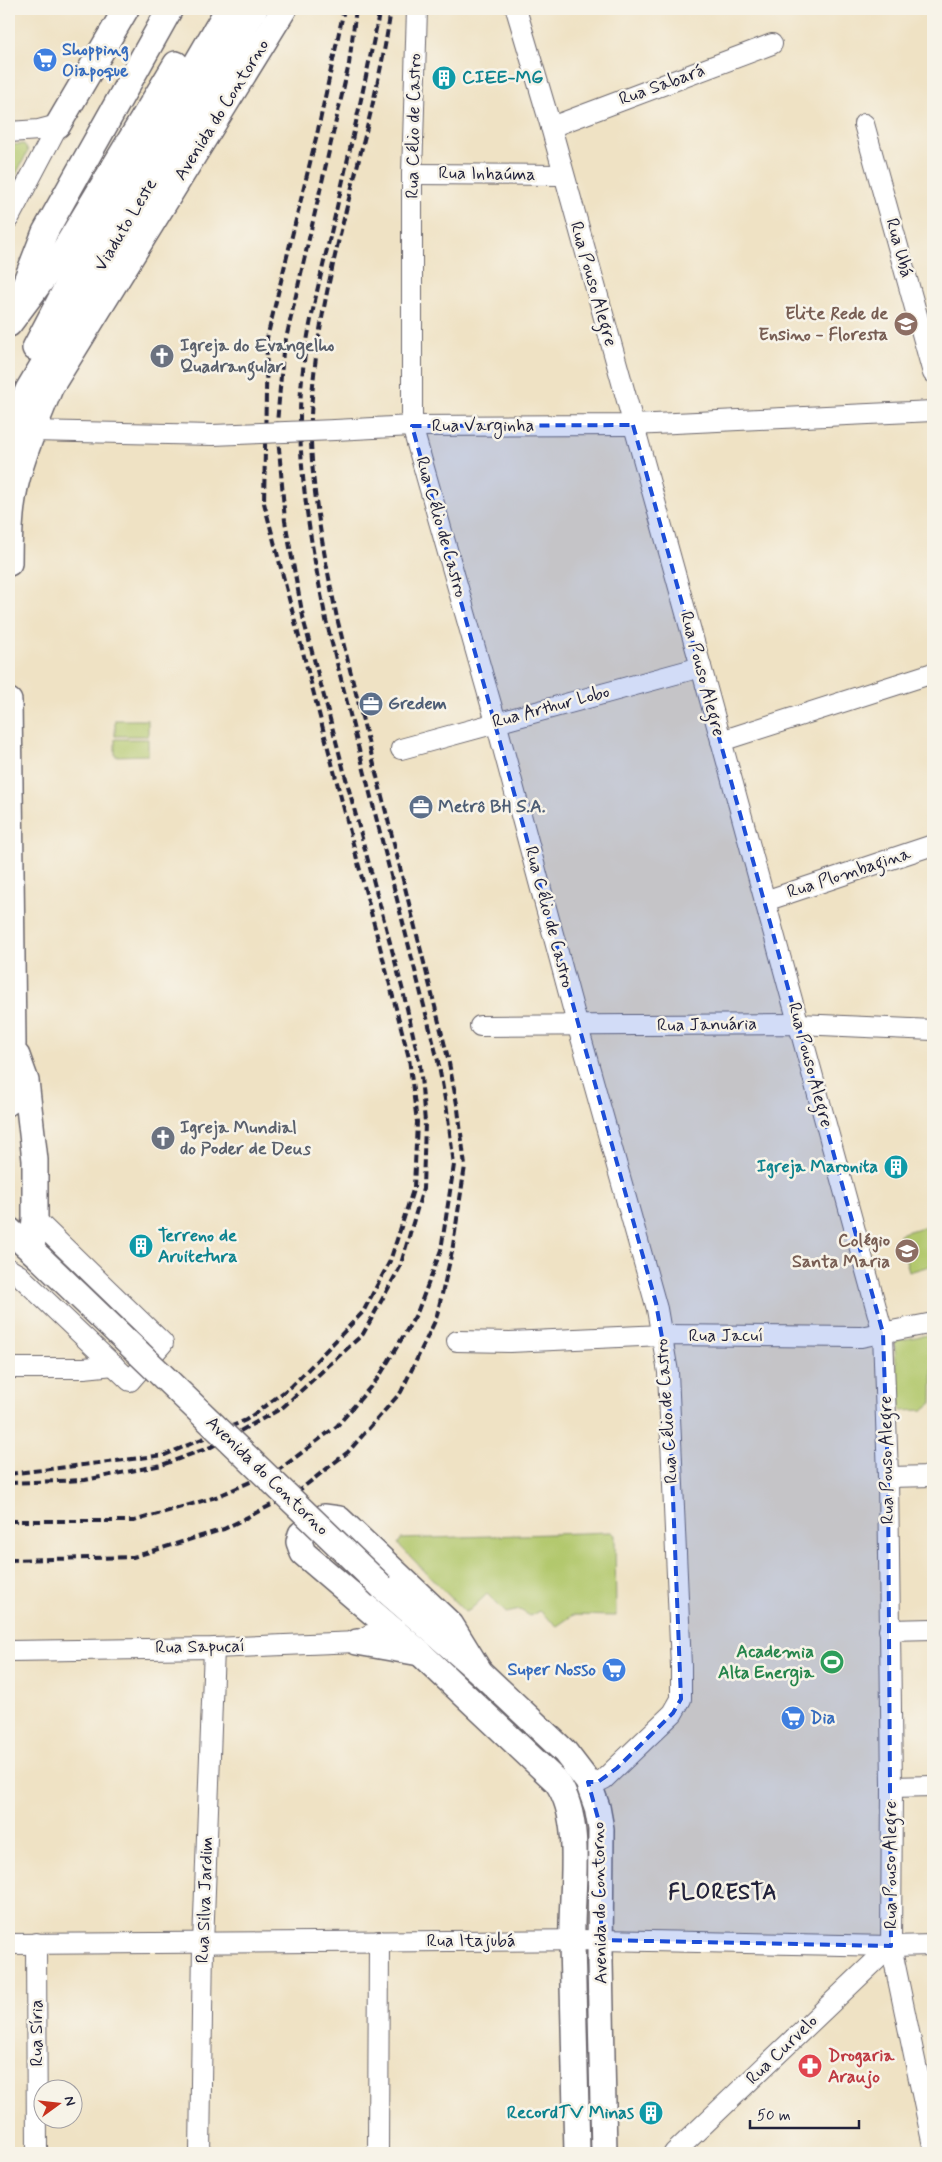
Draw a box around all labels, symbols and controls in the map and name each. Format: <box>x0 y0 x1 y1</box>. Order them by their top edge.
street label: Avenida do Contorno <box>169 35 275 185</box>
place label: Shopping Oiapoque <box>62 38 129 83</box>
supermarket icon: Shopping Oiapoque <box>32 47 58 73</box>
street label: Rua Célio de Castro <box>401 53 427 199</box>
street label: Rua Sabará <box>616 58 708 112</box>
building icon: CIEE-MG <box>431 65 457 91</box>
place label: CIEE-MG <box>462 66 543 90</box>
street label: Rua Inhaúma <box>438 161 536 187</box>
street label: Viaduto Leste <box>89 174 163 276</box>
street label: Rua Ubá <box>880 216 918 280</box>
street label: Rua Pouso Alegre <box>562 219 622 350</box>
place label: Elite Rede de Ensino - Floresta <box>758 302 888 347</box>
school or university icon: Elite Rede de Ensino - Floresta <box>893 311 919 337</box>
place label: Igreja do Evangelho Quadrangular <box>180 334 334 381</box>
church icon: Igreja do Evangelho Quadrangular <box>149 343 175 369</box>
street label: Rua Varginha <box>432 414 534 439</box>
street label: Rua Célio de Castro <box>409 454 473 600</box>
street label: Rua Pouso Alegre <box>672 609 730 740</box>
street label: Rua Arthur Lobo <box>490 680 612 734</box>
office icon: Gredem <box>358 691 384 717</box>
place label: Gredem <box>388 692 447 716</box>
office icon: Metrô BH S.A. <box>408 794 434 820</box>
place label: Metrô BH S.A. <box>438 795 546 819</box>
street label: Rua Plombagina <box>784 842 915 906</box>
street label: Rua Célio de Castro <box>519 844 579 990</box>
street label: Rua Pouso Alegre <box>780 1000 838 1131</box>
street label: Rua Januária <box>657 1012 757 1038</box>
place label: Igreja Mundial do Poder de Deus <box>180 1116 311 1161</box>
church icon: Igreja Mundial do Poder de Deus <box>150 1125 176 1151</box>
building icon: Igreja Maronita <box>883 1154 909 1180</box>
place label: Igreja Maronita <box>757 1155 878 1179</box>
place label: Terreno de Aruitetura <box>158 1224 238 1269</box>
place label: Colégio Santa Maria <box>792 1229 890 1274</box>
building icon: Terreno de Aruitetura <box>128 1233 154 1259</box>
school or university icon: Colégio Santa Maria <box>894 1238 920 1264</box>
street label: Rua Jacuí <box>689 1324 763 1348</box>
street label: Rua Célio de Castro <box>650 1338 684 1484</box>
street label: Rua Pouso Alegre <box>874 1395 902 1525</box>
street label: Avenida do Contorno <box>200 1411 334 1541</box>
street label: Rua Sapucaí <box>155 1634 245 1660</box>
place label: Academia Alta Energia <box>718 1640 815 1687</box>
sports icon: Academia Alta Energia <box>819 1649 845 1675</box>
supermarket icon: Super Nosso <box>601 1657 627 1683</box>
place label: Super Nosso <box>507 1658 596 1682</box>
supermarket icon: Dia <box>780 1705 806 1731</box>
place label: Dia <box>810 1706 835 1730</box>
street label: Rua Pouso Alegre <box>879 1801 905 1929</box>
street label: Avenida do Contorno <box>587 1822 613 1984</box>
street label: Rua Silva Jardim <box>191 1836 219 1964</box>
district label: FLORESTA <box>668 1879 778 1907</box>
street label: Rua Itajubá <box>426 1929 516 1953</box>
street label: Rua Síria <box>25 1999 49 2067</box>
street label: Rua Curvelo <box>741 2010 823 2090</box>
place label: Drogaria Araujo <box>828 2044 895 2089</box>
pharmacy icon: Drogaria Araujo <box>797 2053 823 2079</box>
north arrow <box>32 2080 82 2130</box>
text: N <box>60 2094 79 2108</box>
scale bar <box>750 2097 858 2129</box>
building icon: RecordTV Minas <box>638 2100 664 2126</box>
place label: RecordTV Minas <box>507 2101 634 2125</box>
text: 50 m <box>757 2106 791 2126</box>

